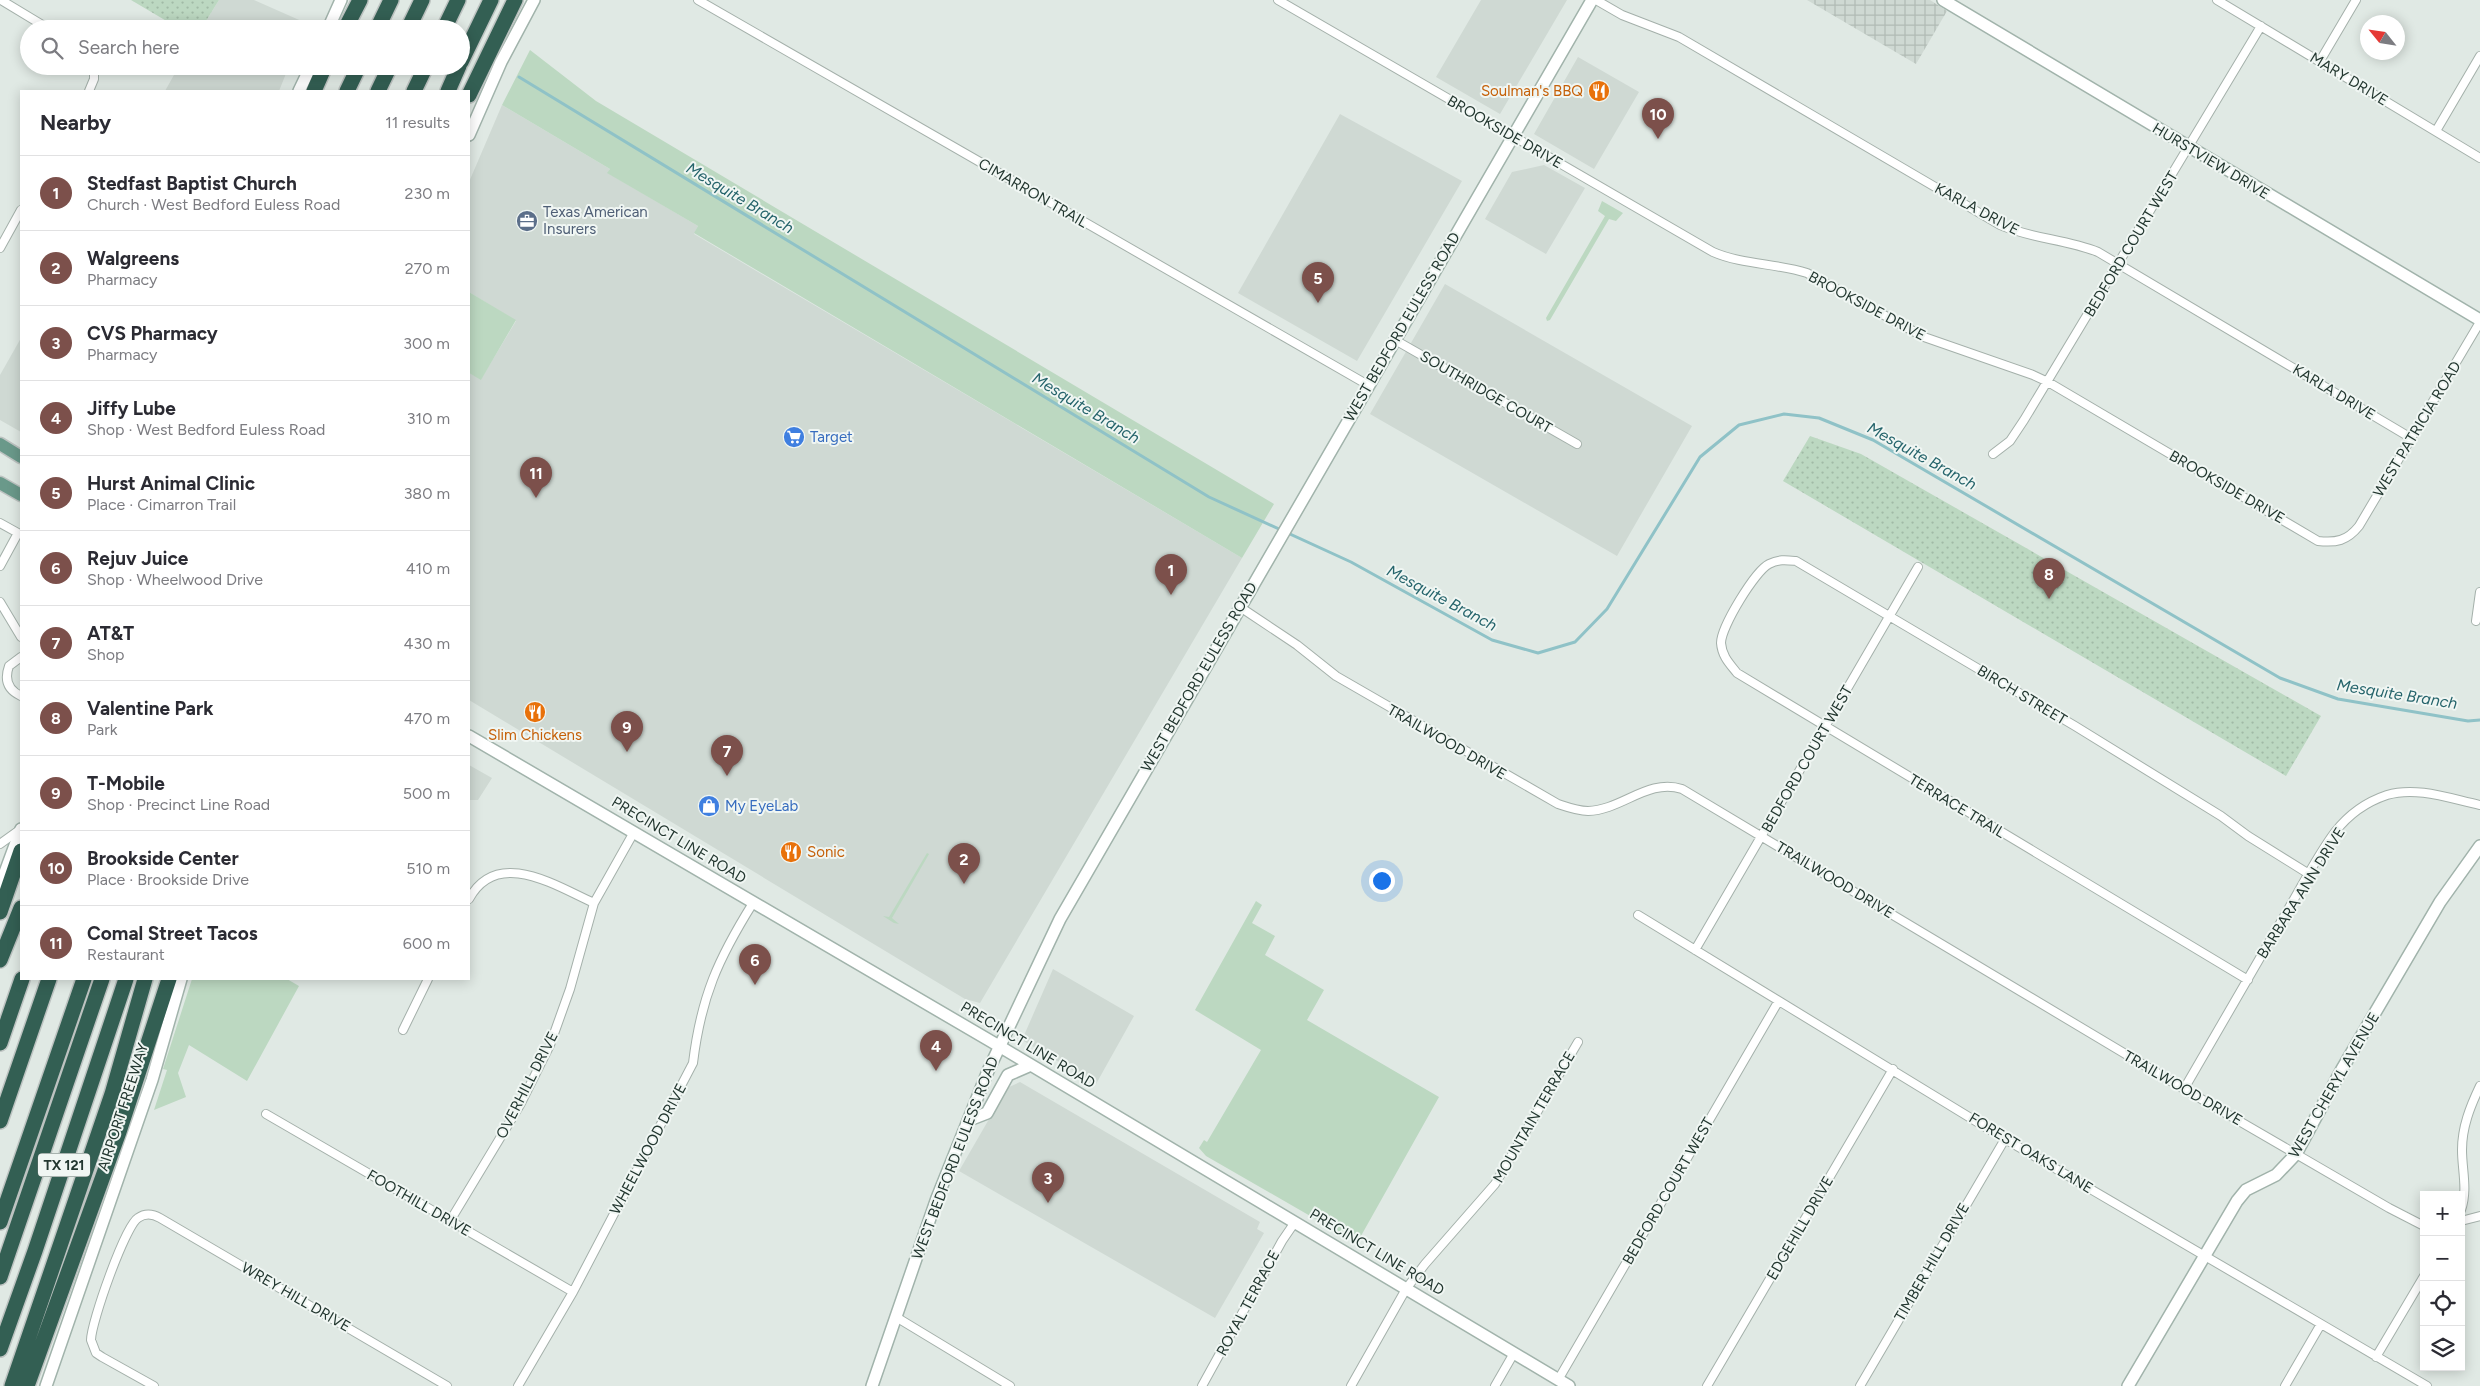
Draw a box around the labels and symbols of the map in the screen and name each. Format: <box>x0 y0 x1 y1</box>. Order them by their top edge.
north arrow <box>2360 15 2405 60</box>
street label: MARY DRIVE <box>2307 49 2391 109</box>
restaurant icon: Soulman's BBQ <box>1587 79 1611 103</box>
place label: Soulman's BBQ <box>1481 82 1583 100</box>
street label: BROOKSIDE DRIVE <box>1444 92 1566 172</box>
pin: 10 <box>1642 98 1674 139</box>
street label: HURSTVIEW DRIVE <box>2149 119 2273 203</box>
street label: CIMARRON TRAIL <box>975 154 1091 232</box>
water label: Mesquite Branch <box>683 158 797 238</box>
street label: BEDFORD COURT WEST <box>2080 167 2182 320</box>
street label: KARLA DRIVE <box>1932 179 2022 239</box>
place label: Texas American Insurers <box>543 203 648 238</box>
office icon: Texas American Insurers <box>515 209 539 233</box>
street label: WEST BEDFORD EULESS ROAD <box>1340 229 1464 425</box>
pin: 5 <box>1302 262 1334 303</box>
street label: BROOKSIDE DRIVE <box>1805 267 1929 345</box>
street label: SOUTHRIDGE COURT <box>1417 347 1556 437</box>
street label: WEST PATRICIA ROAD <box>2369 358 2465 500</box>
street label: KARLA DRIVE <box>2289 360 2379 424</box>
water label: Mesquite Branch <box>1029 368 1143 448</box>
water label: Mesquite Branch <box>1864 418 1980 494</box>
supermarket icon: Target <box>782 425 806 449</box>
place label: Target <box>810 428 853 446</box>
street label: BROOKSIDE DRIVE <box>2166 447 2288 527</box>
pin: 11 <box>520 457 552 498</box>
pin: 1 <box>1155 554 1187 595</box>
pin: 8 <box>2033 558 2065 599</box>
water label: Mesquite Branch <box>1384 561 1500 635</box>
street label: WEST BEDFORD EULESS ROAD <box>1137 579 1261 775</box>
street label: BIRCH STREET <box>1974 661 2071 729</box>
water label: Mesquite Branch <box>2335 675 2459 713</box>
street label: BEDFORD COURT WEST <box>1758 682 1857 836</box>
restaurant icon: Slim Chickens <box>523 700 547 724</box>
street label: TRAILWOOD DRIVE <box>1384 701 1510 783</box>
pin: 9 <box>611 711 643 752</box>
place label: Slim Chickens <box>488 726 582 744</box>
pin: 7 <box>711 735 743 776</box>
street label: TERRACE TRAIL <box>1906 770 2008 842</box>
street label: PRECINCT LINE ROAD <box>608 793 750 887</box>
shop icon: My EyeLab <box>697 794 721 818</box>
place label: My EyeLab <box>725 797 799 815</box>
street label: BARBARA ANN DRIVE <box>2253 824 2349 962</box>
street label: TRAILWOOD DRIVE <box>1773 838 1897 922</box>
restaurant icon: Sonic <box>779 840 803 864</box>
place label: Sonic <box>807 843 845 861</box>
pin: 2 <box>948 843 980 884</box>
your location <box>1369 868 1395 894</box>
pin: 6 <box>739 944 771 985</box>
street label: PRECINCT LINE ROAD <box>957 998 1099 1092</box>
street label: WEST CHERYL AVENUE <box>2285 1009 2383 1161</box>
street label: OVERHILL DRIVE <box>492 1028 562 1142</box>
pin: 4 <box>920 1030 952 1071</box>
street label: AIRPORT FREEWAY <box>94 1041 152 1173</box>
street label: TRAILWOOD DRIVE <box>2120 1047 2246 1129</box>
street label: MOUNTAIN TERRACE <box>1489 1048 1579 1186</box>
street label: WEST BEDFORD EULESS ROAD <box>908 1054 1002 1262</box>
street label: WHEELWOOD DRIVE <box>606 1080 690 1218</box>
street label: FOREST OAKS LANE <box>1966 1109 2096 1197</box>
street label: BEDFORD COURT WEST <box>1619 1114 1718 1268</box>
road number: TX 121 <box>38 1154 90 1176</box>
pin: 3 <box>1032 1162 1064 1203</box>
street label: FOOTHILL DRIVE <box>364 1166 474 1240</box>
street label: EDGEHILL DRIVE <box>1763 1173 1837 1283</box>
street label: TIMBER HILL DRIVE <box>1891 1200 1973 1324</box>
street label: PRECINCT LINE ROAD <box>1306 1205 1448 1299</box>
street label: ROYAL TERRACE <box>1213 1247 1283 1359</box>
street label: WREY HILL DRIVE <box>238 1258 354 1336</box>

